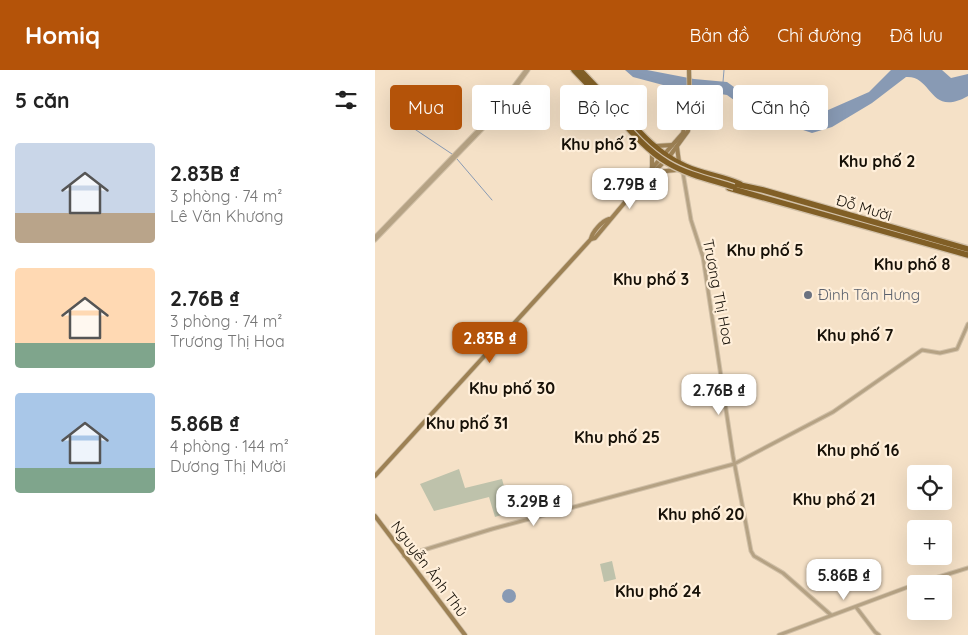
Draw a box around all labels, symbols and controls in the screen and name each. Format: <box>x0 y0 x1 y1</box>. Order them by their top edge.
text: Homiq <box>25 20 100 50</box>
text: Bản đồ <box>690 24 749 47</box>
text: Chỉ đường <box>777 24 862 47</box>
text: Đã lưu <box>890 24 943 47</box>
chip: Mua <box>390 85 462 130</box>
chip: Thuê <box>472 85 550 130</box>
chip: Bộ lọc <box>560 85 647 130</box>
chip: Mới <box>657 85 723 130</box>
chip: Căn hộ <box>733 85 828 130</box>
icon: filters <box>332 86 360 114</box>
text: 5 căn <box>15 87 70 113</box>
district label: Khu phố 3 <box>561 134 637 154</box>
district label: Khu phố 2 <box>839 151 915 171</box>
text: 2.83B ₫ <box>170 160 240 186</box>
icon: home <box>55 163 115 223</box>
pin: 2.79B ₫ <box>584 168 676 210</box>
text: 2.79B ₫ <box>603 174 657 194</box>
text: 3 phòng · 74 m² <box>170 186 282 206</box>
street label: Đỗ Mười <box>834 190 894 225</box>
text: Lê Văn Khương <box>170 206 284 226</box>
street label: Trương Thị Hoa <box>699 237 738 346</box>
district label: Khu phố 5 <box>727 240 803 260</box>
district label: Khu phố 8 <box>874 254 950 274</box>
district label: Khu phố 3 <box>613 269 689 289</box>
text: 2.76B ₫ <box>170 285 240 311</box>
place label: Đình Tân Hưng <box>818 285 920 304</box>
icon: home <box>55 288 115 348</box>
marker: Đình Tân Hưng <box>802 289 814 301</box>
text: 3 phòng · 74 m² <box>170 311 282 331</box>
pin: 2.83B ₫ <box>444 322 536 364</box>
district label: Khu phố 7 <box>817 325 893 345</box>
text: 2.83B ₫ <box>463 328 517 348</box>
text: Trương Thị Hoa <box>170 331 285 351</box>
pin: 2.76B ₫ <box>673 374 765 416</box>
district label: Khu phố 30 <box>469 378 555 398</box>
text: 2.76B ₫ <box>692 380 746 400</box>
text: 5.86B ₫ <box>170 410 240 436</box>
icon: home <box>55 413 115 473</box>
district label: Khu phố 31 <box>426 413 508 433</box>
district label: Khu phố 25 <box>574 427 660 447</box>
text: 4 phòng · 144 m² <box>170 436 289 456</box>
district label: Khu phố 16 <box>817 440 899 460</box>
text: Dương Thị Mười <box>170 456 286 476</box>
map controls <box>907 465 952 620</box>
button: locate <box>907 465 952 510</box>
pin: 3.29B ₫ <box>488 484 580 527</box>
district label: Khu phố 21 <box>793 489 875 509</box>
text: 3.29B ₫ <box>507 491 561 511</box>
district label: Khu phố 20 <box>658 504 744 524</box>
street label: Nguyễn Ảnh Thủ <box>387 517 472 621</box>
button: + <box>907 520 952 565</box>
pin: 5.86B ₫ <box>798 558 890 601</box>
text: 5.86B ₫ <box>817 565 871 585</box>
button: − <box>907 575 952 620</box>
district label: Khu phố 24 <box>615 581 702 601</box>

